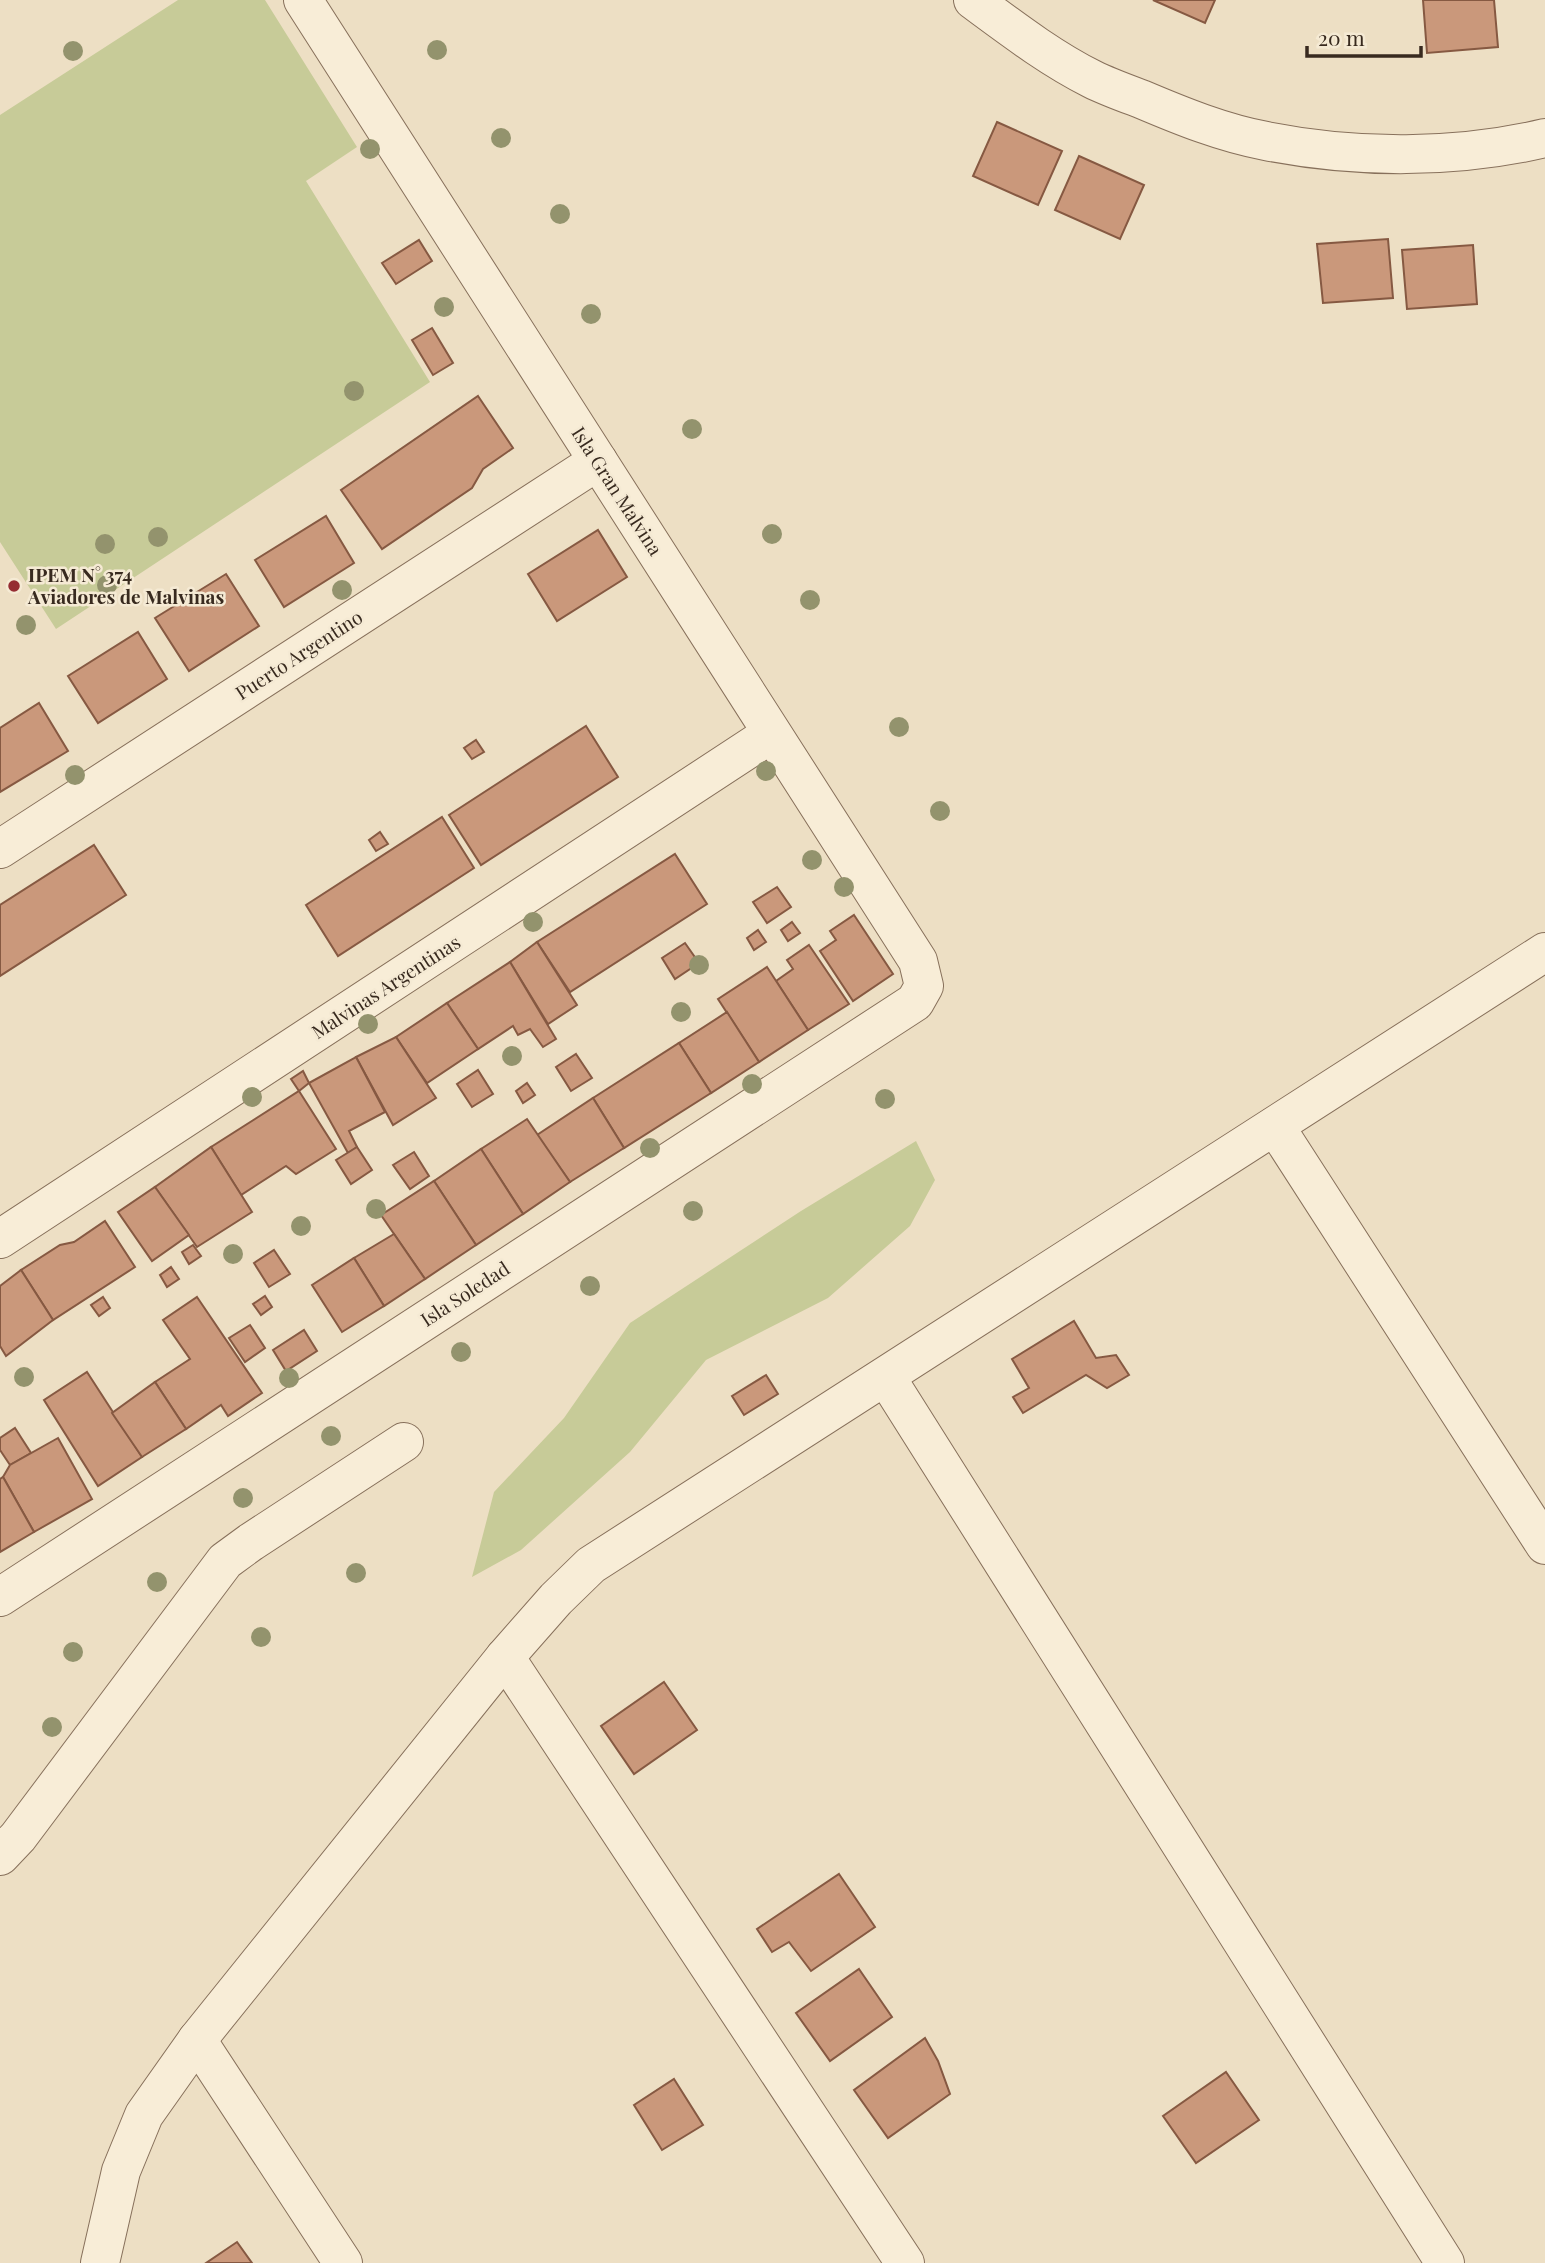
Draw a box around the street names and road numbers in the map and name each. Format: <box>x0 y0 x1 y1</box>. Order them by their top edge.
street label: Isla Gran Malvina <box>566 421 669 560</box>
street label: Puerto Argentino <box>230 603 367 705</box>
street label: Malvinas Argentinas <box>306 928 465 1044</box>
street label: Isla Soledad <box>415 1255 514 1332</box>

